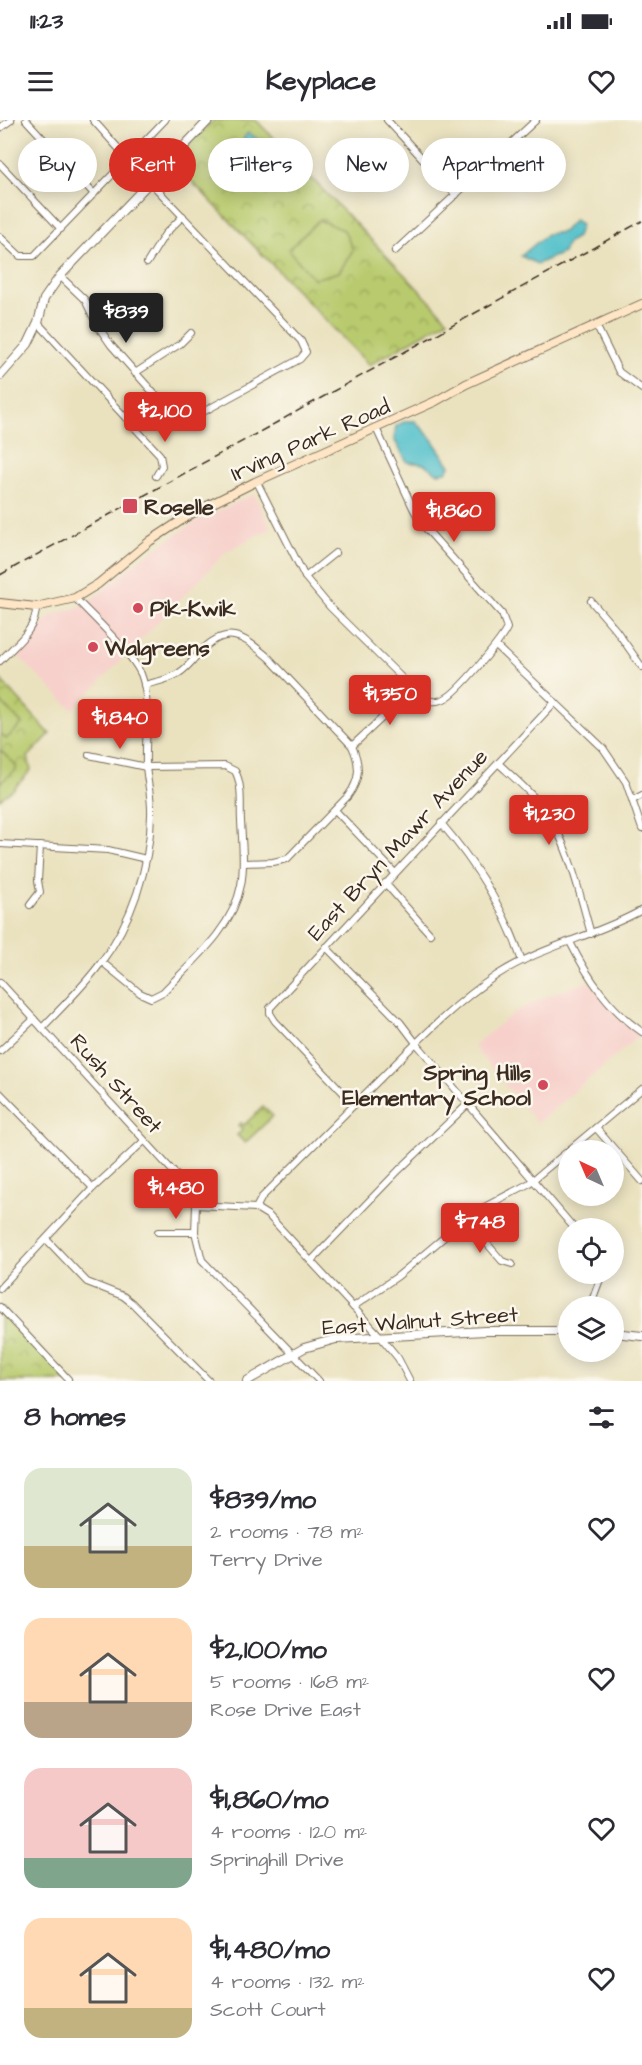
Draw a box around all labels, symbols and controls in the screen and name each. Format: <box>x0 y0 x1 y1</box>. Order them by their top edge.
text: 11:23 <box>30 6 63 37</box>
text: Keyplace <box>266 62 376 100</box>
icon: menu <box>24 65 57 98</box>
icon: heart <box>585 65 618 98</box>
chip: Buy <box>18 138 97 192</box>
chip: Rent <box>109 138 196 192</box>
chip: Filters <box>208 138 313 192</box>
chip: New <box>325 138 409 192</box>
chip: Apartment <box>421 138 566 192</box>
pin: $839 <box>90 293 162 344</box>
text: $839 <box>103 298 149 326</box>
street label: Irving Park Road <box>226 391 396 490</box>
pin: $2,100 <box>116 392 214 443</box>
text: $2,100 <box>138 397 192 425</box>
place label: Roselle <box>144 492 214 523</box>
pin: $1,860 <box>405 492 503 543</box>
marker: Roselle <box>121 497 139 515</box>
text: $1,860 <box>426 497 482 525</box>
place label: Pik-Kwik <box>150 594 236 625</box>
marker: Pik-Kwik <box>131 601 145 615</box>
place label: Walgreens <box>104 633 210 665</box>
marker: Walgreens <box>86 640 100 654</box>
pin: $1,350 <box>341 675 439 726</box>
text: $1,350 <box>363 680 417 708</box>
pin: $1,840 <box>71 699 169 750</box>
text: $1,840 <box>92 704 148 732</box>
street label: East Bryn Mawr Avenue <box>301 742 496 949</box>
pin: $1,230 <box>500 795 598 846</box>
text: $1,230 <box>523 800 575 828</box>
street label: Rush Street <box>62 1027 169 1141</box>
place label: Spring Hills Elementary School <box>342 1058 532 1116</box>
marker: Spring Hills Elementary School <box>536 1078 550 1092</box>
north arrow <box>558 1140 624 1206</box>
map controls <box>558 1140 624 1362</box>
pin: $1,480 <box>127 1169 225 1220</box>
text: $1,480 <box>148 1174 204 1202</box>
pin: $748 <box>444 1203 516 1254</box>
text: $748 <box>455 1208 505 1236</box>
button: locate <box>558 1218 624 1284</box>
button: layers <box>558 1296 624 1362</box>
street label: East Walnut Street <box>321 1299 519 1344</box>
text: 8 homes <box>24 1399 126 1435</box>
icon: filters <box>585 1401 618 1434</box>
text: $839/mo <box>210 1482 316 1518</box>
icon: home <box>72 1492 144 1564</box>
icon: heart <box>585 1512 618 1545</box>
text: 2 rooms · 78 m² <box>210 1518 364 1546</box>
text: Terry Drive <box>210 1546 323 1574</box>
text: $2,100/mo <box>210 1632 327 1668</box>
icon: home <box>72 1642 144 1714</box>
icon: heart <box>585 1662 618 1695</box>
text: 5 rooms · 168 m² <box>210 1668 369 1696</box>
text: Rose Drive East <box>210 1696 361 1724</box>
text: $1,860/mo <box>210 1782 329 1818</box>
icon: home <box>72 1792 144 1864</box>
icon: heart <box>585 1812 618 1845</box>
text: 4 rooms · 120 m² <box>210 1818 367 1846</box>
text: Springhill Drive <box>210 1846 344 1874</box>
text: $1,480/mo <box>210 1932 330 1968</box>
icon: home <box>72 1942 144 2014</box>
icon: heart <box>585 1962 618 1995</box>
text: 4 rooms · 132 m² <box>210 1968 365 1996</box>
text: Scott Court <box>210 1996 326 2024</box>

